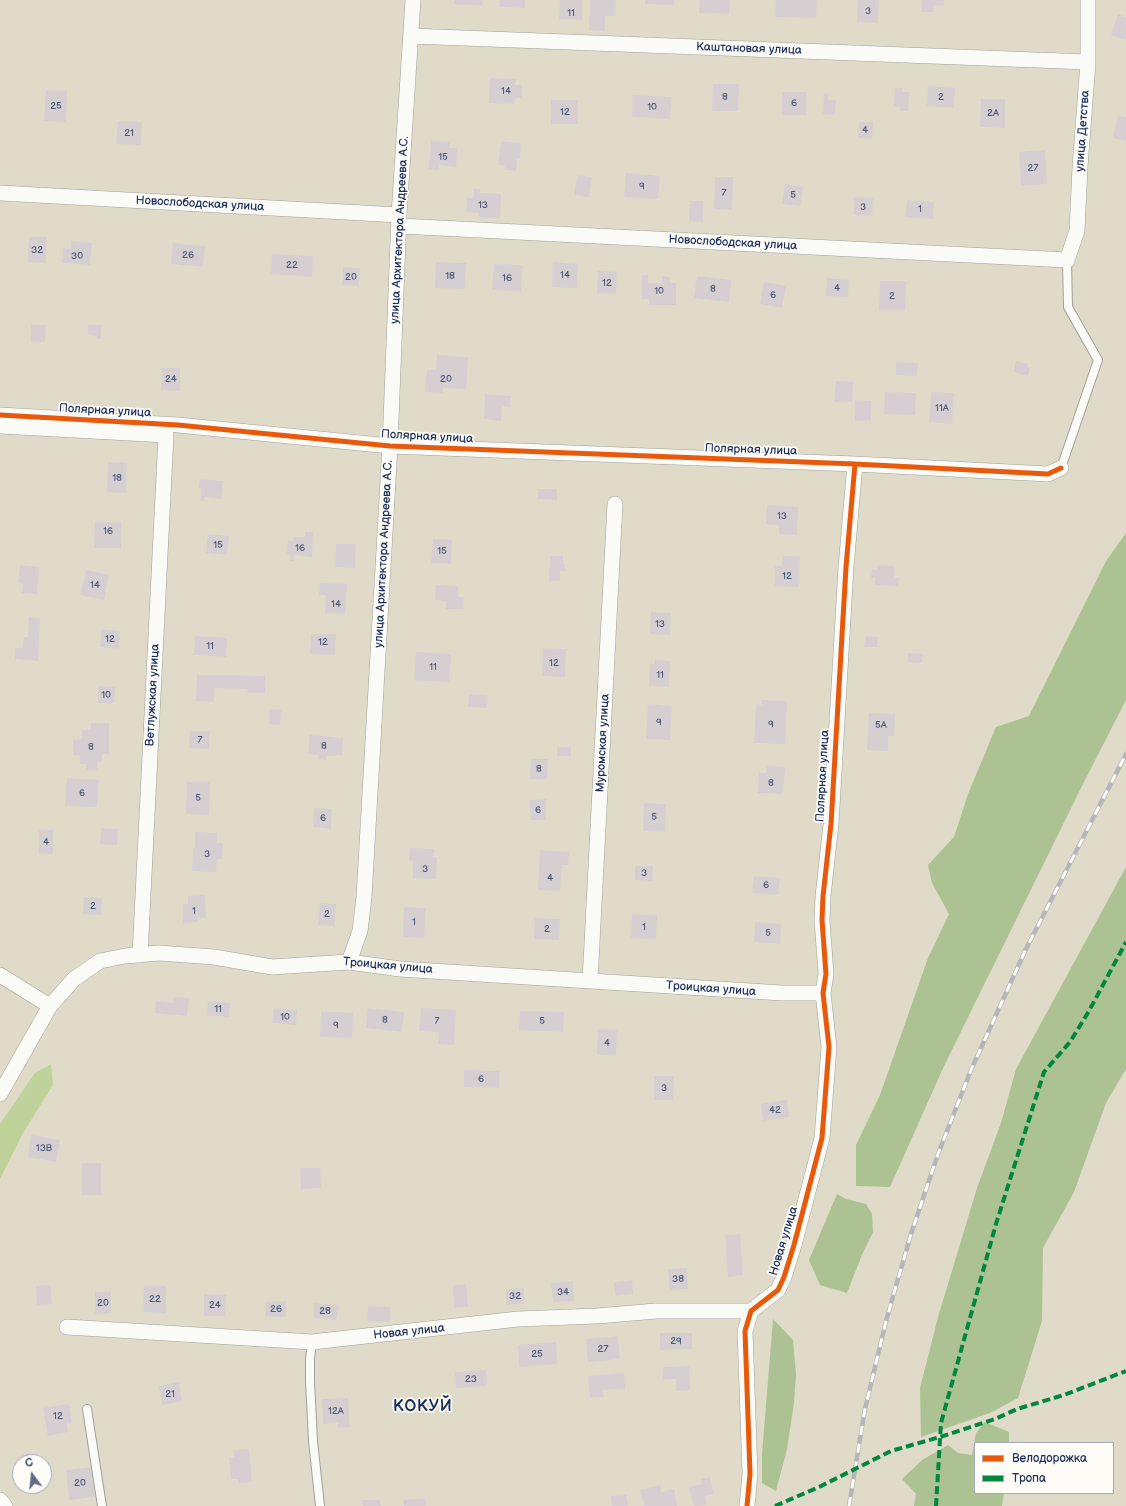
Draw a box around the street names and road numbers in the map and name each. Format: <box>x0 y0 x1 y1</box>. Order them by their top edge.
street label: Каштановая улица <box>696 40 802 58</box>
street label: улица Детства <box>1073 90 1093 172</box>
street label: улица Архитектора Андреева А.С. <box>388 136 412 324</box>
street label: Новослободская улица <box>135 193 265 215</box>
street label: Новослободская улица <box>668 232 798 254</box>
street label: Полярная улица <box>59 401 151 421</box>
street label: Полярная улица <box>381 427 473 447</box>
street label: Полярная улица <box>705 441 797 459</box>
street label: улица Архитектора Андреева А.С. <box>372 460 396 648</box>
street label: Ветлужская улица <box>143 643 163 747</box>
street label: Муромская улица <box>593 693 613 793</box>
street label: Полярная улица <box>813 730 833 822</box>
street label: Троицкая улица <box>342 955 434 977</box>
street label: Троицкая улица <box>666 979 756 999</box>
street label: Новая улица <box>767 1205 801 1277</box>
street label: Новая улица <box>373 1321 445 1343</box>

